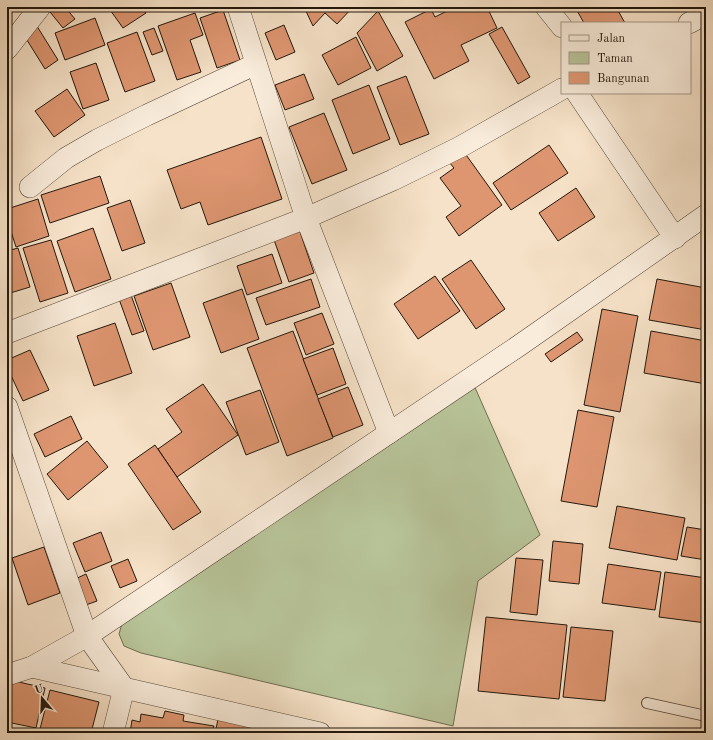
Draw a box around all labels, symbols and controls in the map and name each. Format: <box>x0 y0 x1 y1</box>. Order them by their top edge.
legend <box>561 22 691 94</box>
text: Jalan <box>597 33 626 45</box>
text: Taman <box>597 53 633 65</box>
text: Bangunan <box>597 73 650 85</box>
north arrow <box>22 678 62 718</box>
text: U <box>33 683 45 697</box>

